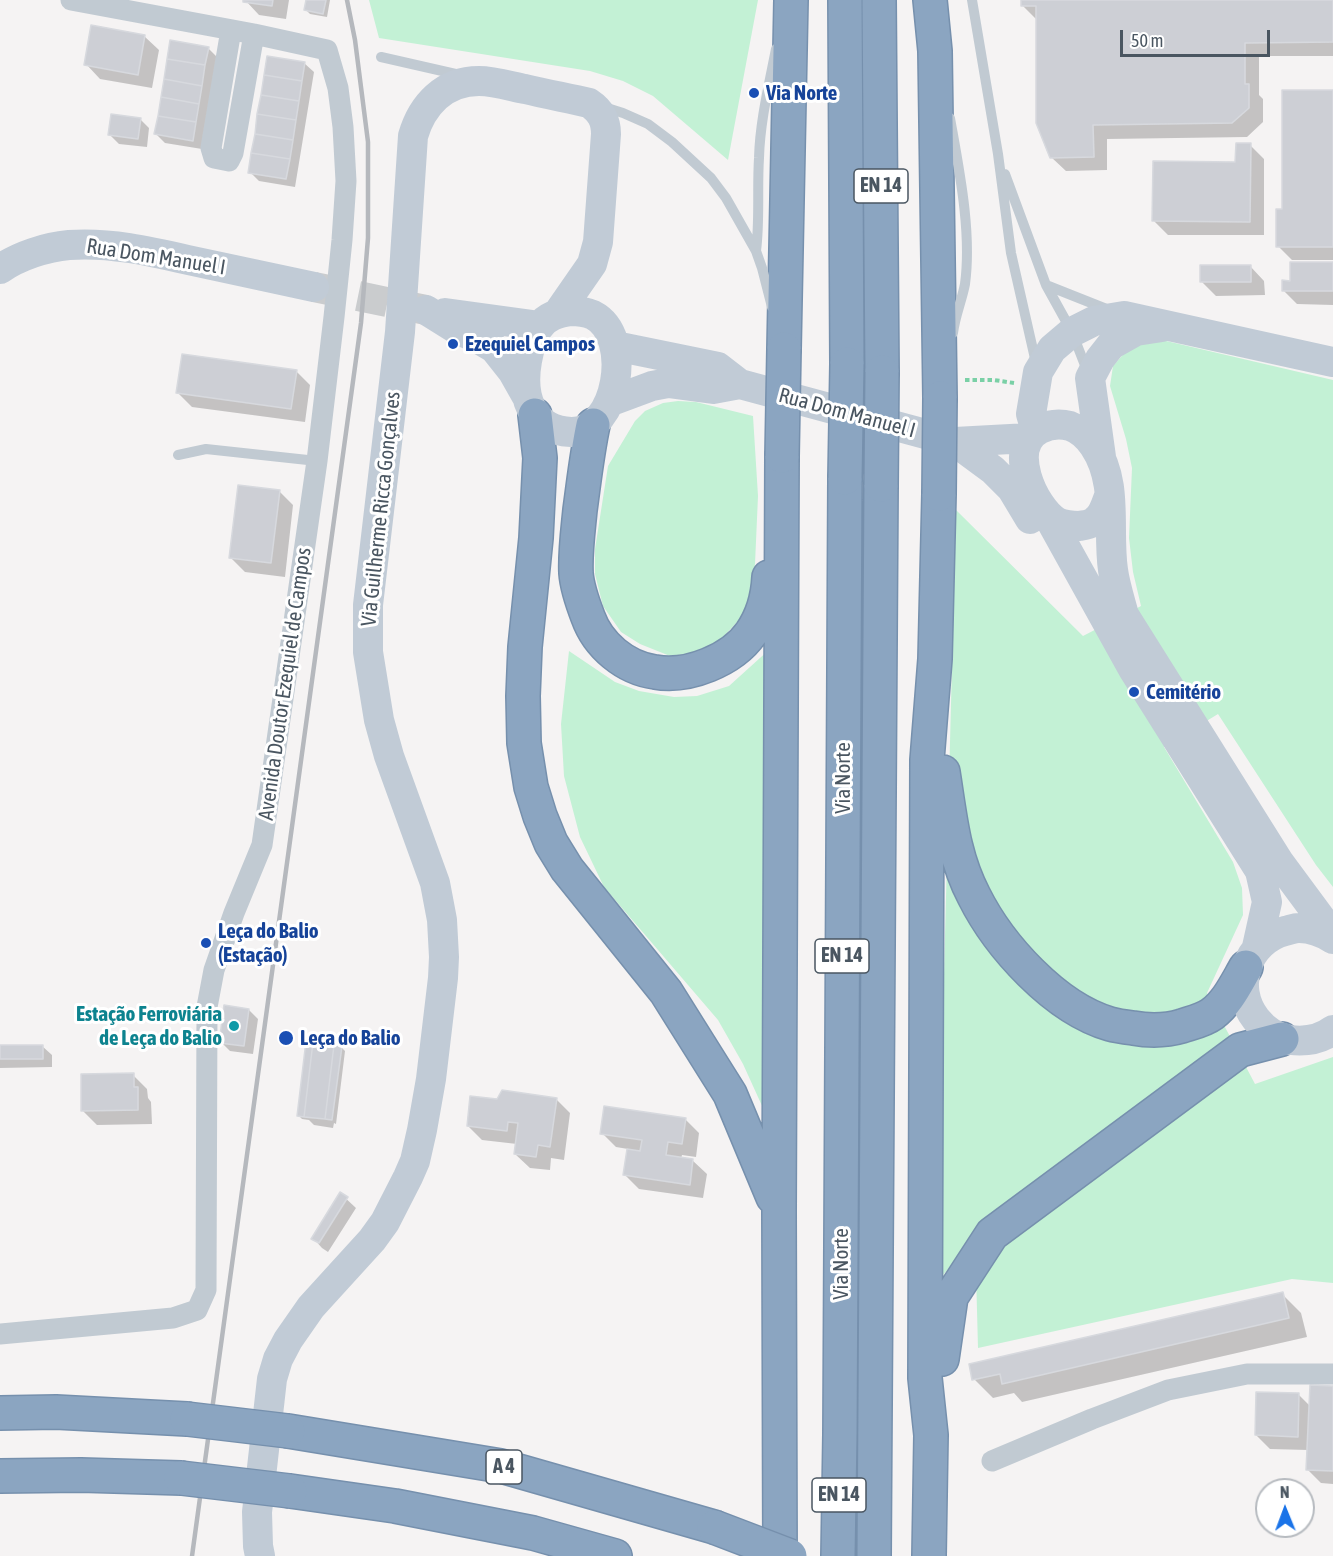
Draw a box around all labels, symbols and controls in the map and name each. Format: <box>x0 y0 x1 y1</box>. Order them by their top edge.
scale bar <box>1123 18 1273 56</box>
text: 50 m <box>1131 30 1163 51</box>
place label: Via Norte <box>766 80 837 106</box>
marker: Via Norte <box>747 86 761 100</box>
road number: EN 14 <box>854 169 908 203</box>
street label: Rua Dom Manuel I <box>85 234 227 280</box>
place label: Ezequiel Campos <box>465 331 595 357</box>
marker: Ezequiel Campos <box>446 337 460 351</box>
street label: Rua Dom Manuel I <box>776 383 918 443</box>
street label: Via Guilherme Ricca Gonçalves <box>356 390 406 628</box>
street label: Avenida Doutor Ezequiel de Campos <box>253 546 317 822</box>
place label: Cemitério <box>1146 679 1221 705</box>
marker: Cemitério <box>1127 685 1141 699</box>
street label: Via Norte <box>830 742 856 814</box>
place label: Leça do Balio (Estação) <box>218 918 319 968</box>
marker: Leça do Balio (Estação) <box>199 936 213 950</box>
road number: EN 14 <box>815 939 869 973</box>
place label: Estação Ferroviária de Leça do Balio <box>76 1001 222 1051</box>
marker: Estação Ferroviária de Leça do Balio <box>227 1019 241 1033</box>
place label: Leça do Balio <box>300 1025 401 1051</box>
marker: Leça do Balio <box>277 1029 295 1047</box>
street label: Via Norte <box>828 1228 854 1300</box>
road number: A 4 <box>486 1450 522 1484</box>
road number: EN 14 <box>812 1478 866 1512</box>
north arrow <box>1255 1478 1315 1538</box>
text: N <box>1280 1483 1290 1501</box>

